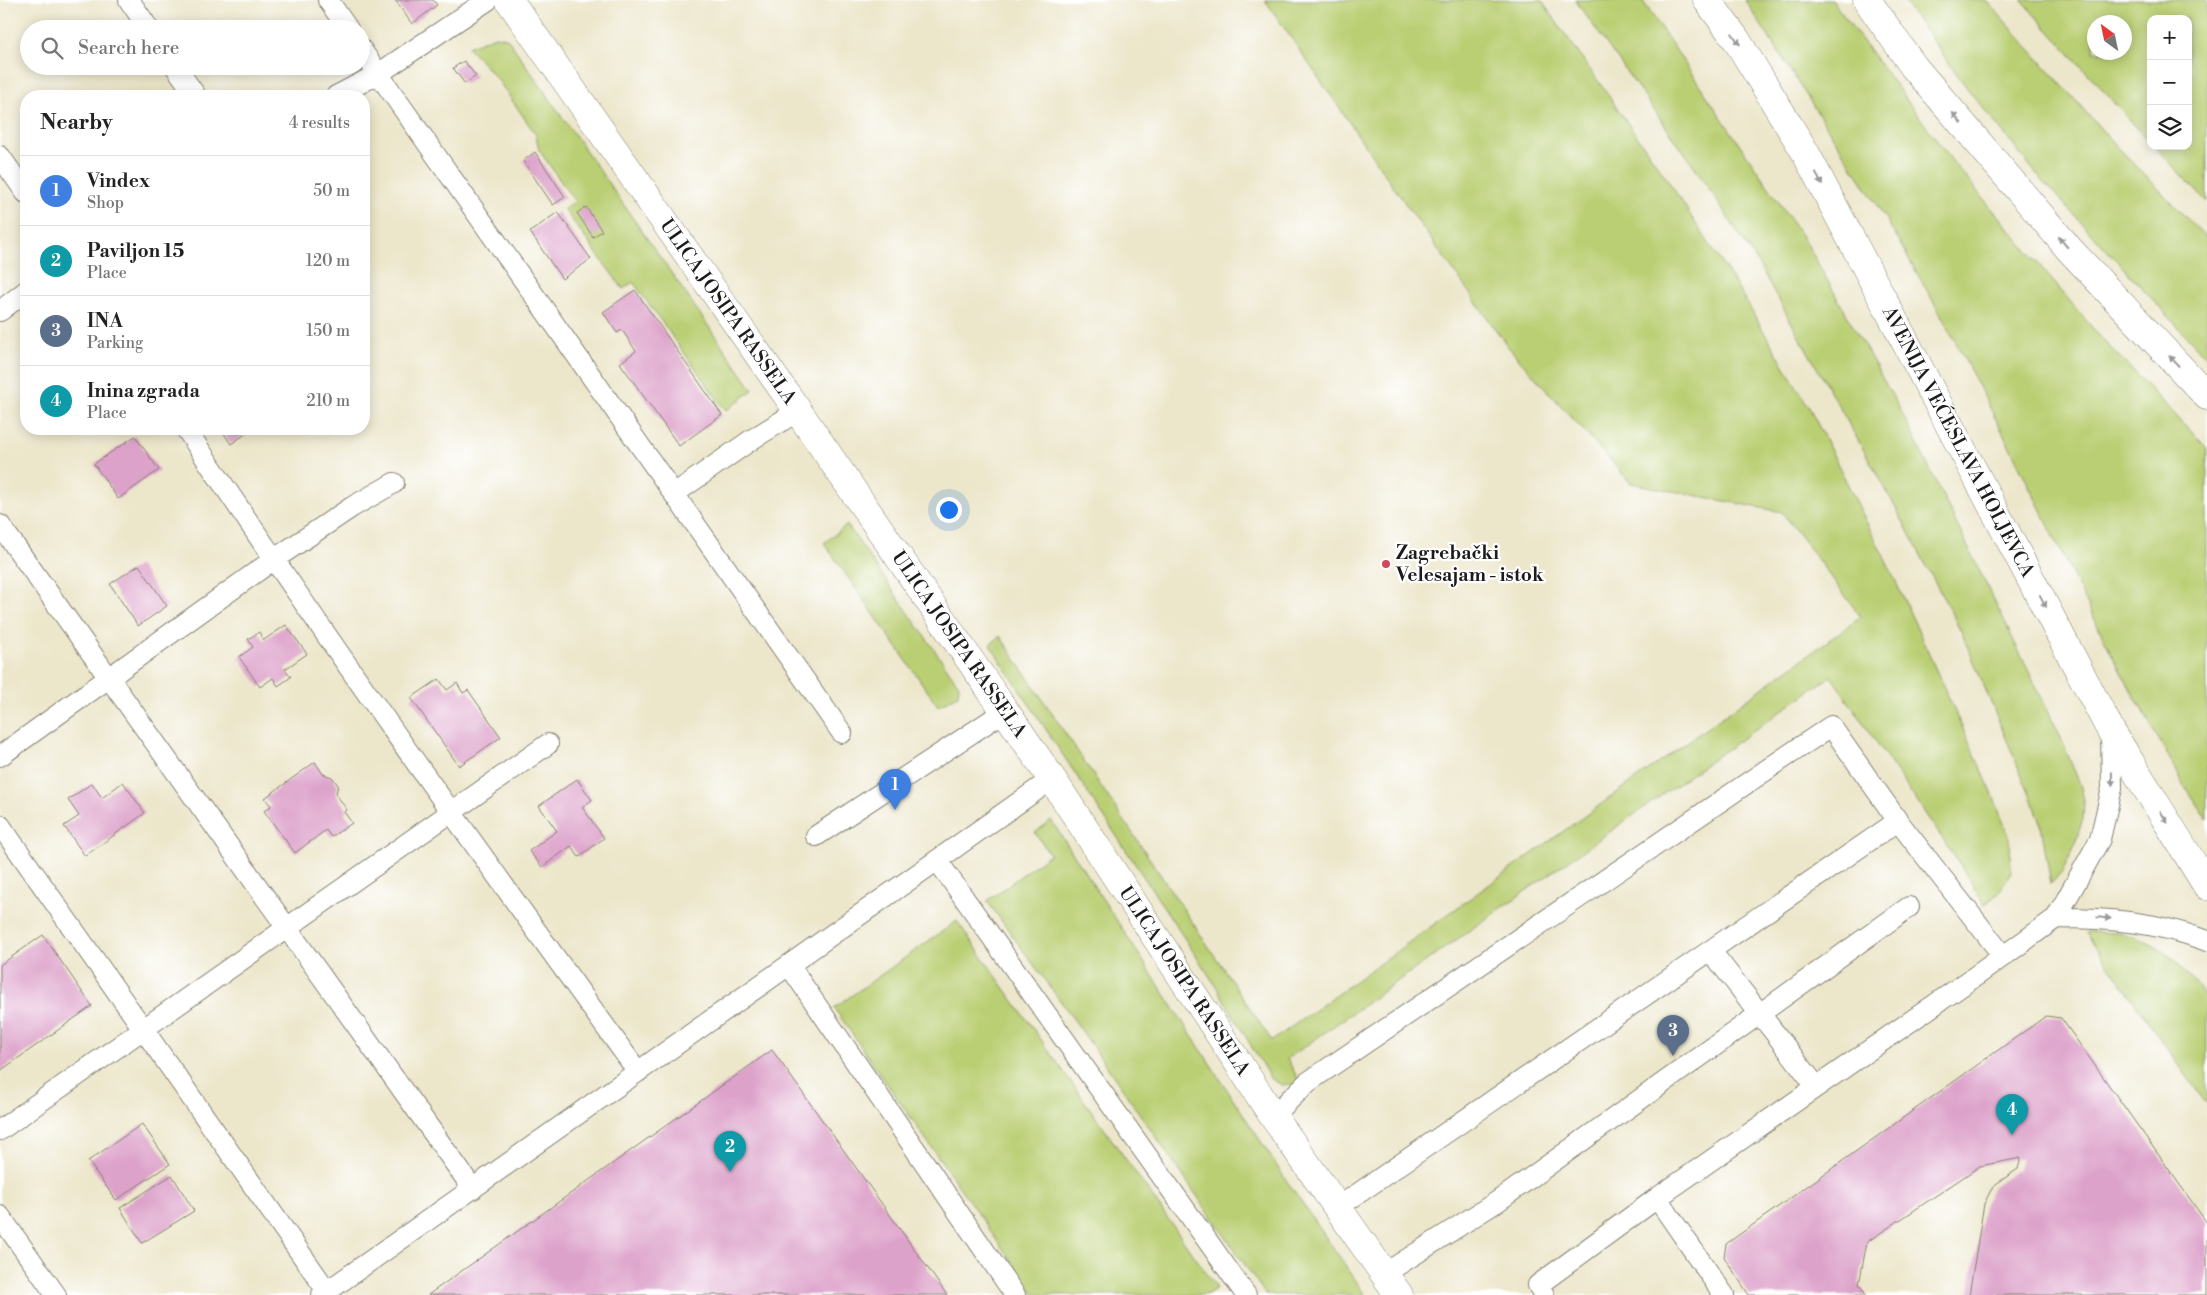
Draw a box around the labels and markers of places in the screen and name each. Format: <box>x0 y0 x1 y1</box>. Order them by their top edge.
place label: Zagrebački Velesajam - istok <box>1395 541 1544 587</box>
marker: Zagrebački Velesajam - istok <box>1380 558 1392 570</box>
pin: 1 <box>879 769 911 810</box>
pin: 3 <box>1657 1015 1689 1056</box>
pin: 4 <box>1996 1094 2028 1135</box>
pin: 2 <box>714 1131 746 1172</box>

